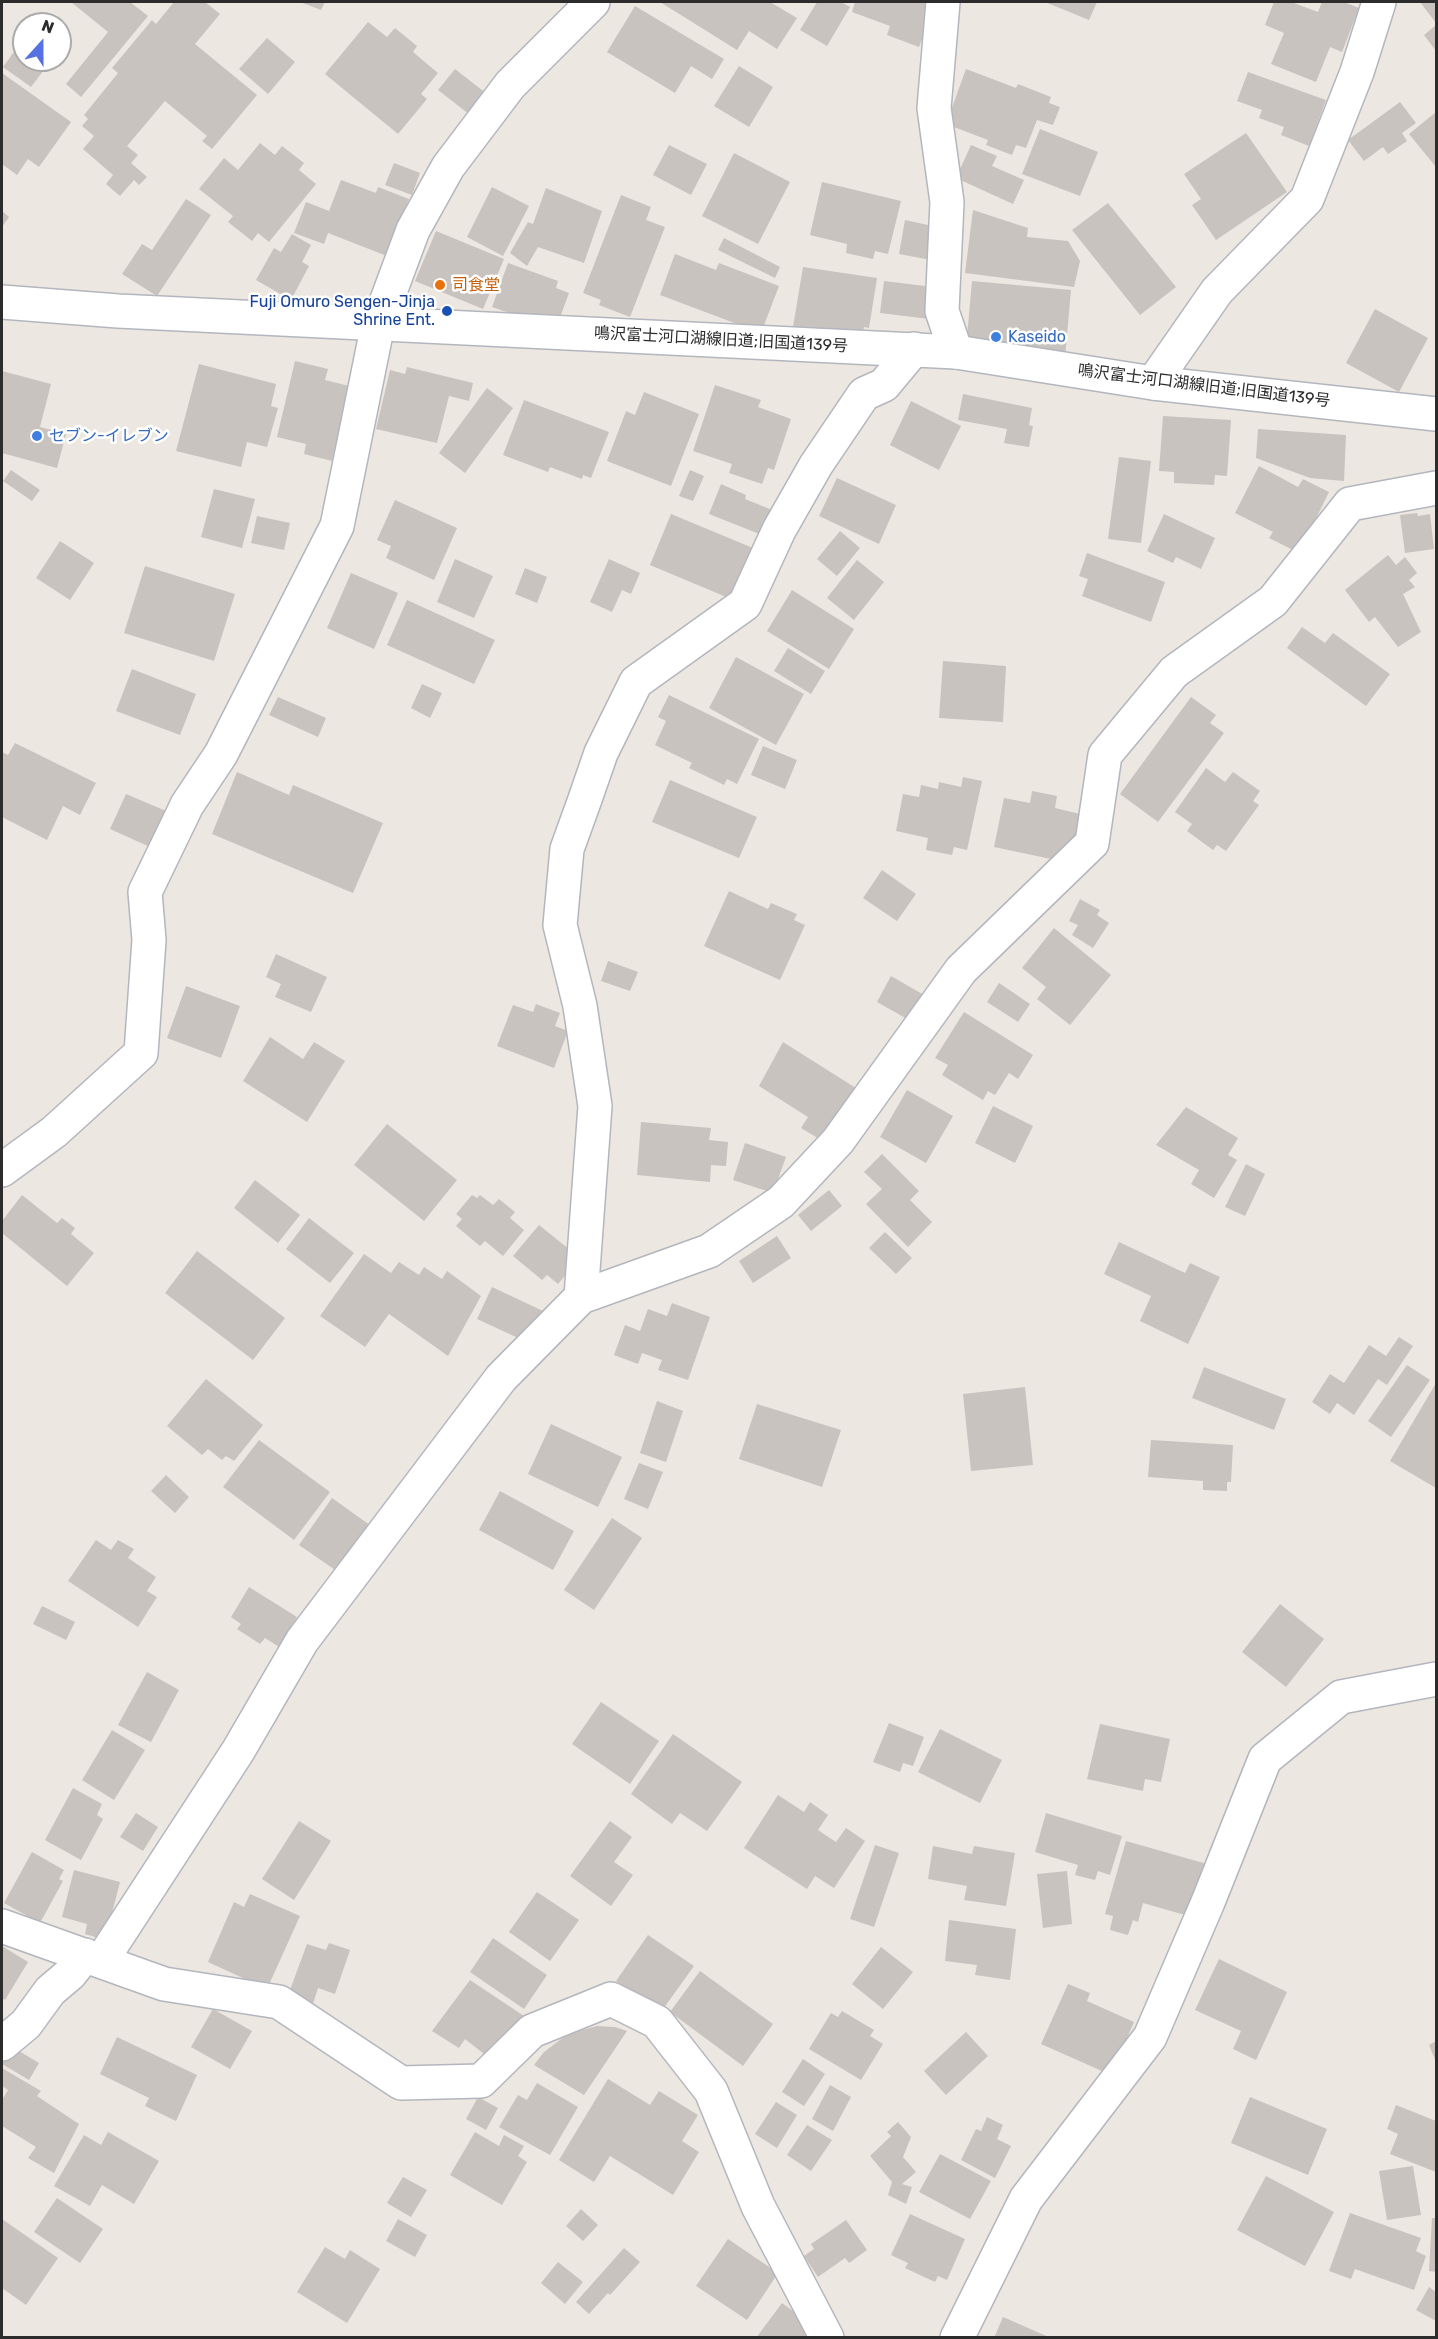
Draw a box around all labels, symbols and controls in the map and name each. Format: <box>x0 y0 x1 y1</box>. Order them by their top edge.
north arrow <box>12 12 72 72</box>
text: N <box>39 16 57 38</box>
place label: 司食堂 <box>452 275 500 295</box>
marker: 司食堂 <box>433 278 447 292</box>
place label: Fuji Omuro Sengen-Jinja Shrine Ent. <box>250 292 435 330</box>
marker: Fuji Omuro Sengen-Jinja Shrine Ent. <box>440 304 454 318</box>
street label: 鳴沢富士河口湖線旧道;旧国道139号 <box>594 324 848 356</box>
place label: Kaseido <box>1008 327 1066 347</box>
marker: Kaseido <box>989 330 1003 344</box>
street label: 鳴沢富士河口湖線旧道;旧国道139号 <box>1077 361 1331 411</box>
place label: セブン-イレブン <box>49 426 169 446</box>
marker: セブン-イレブン <box>30 429 44 443</box>

